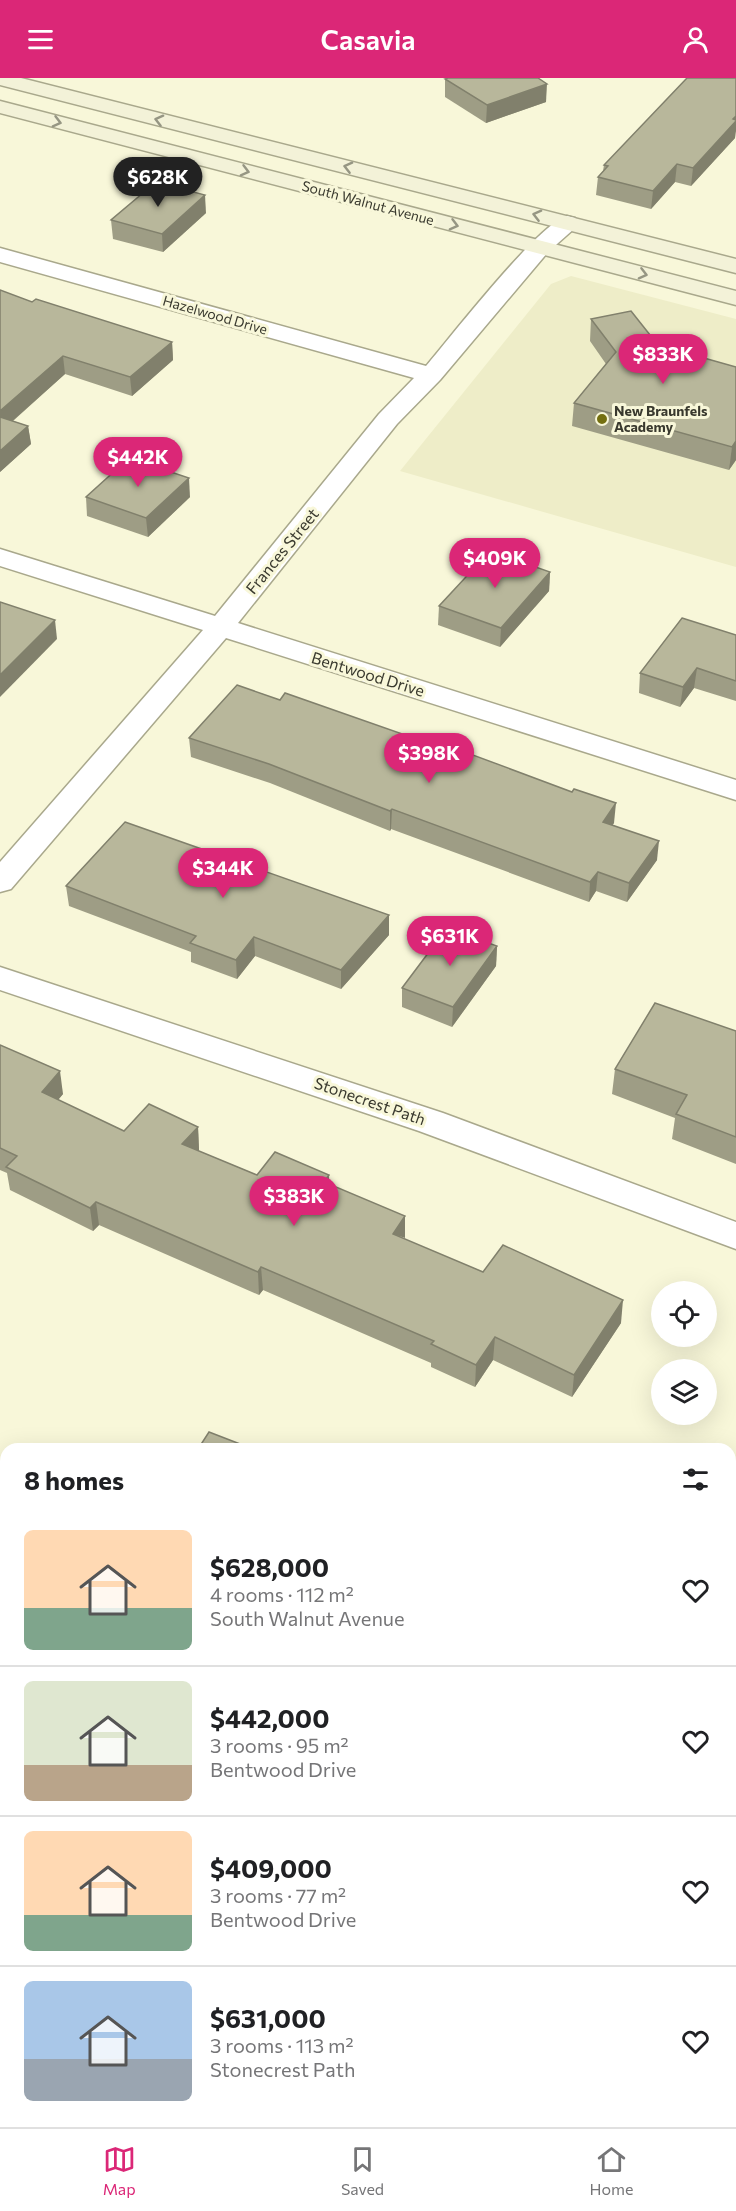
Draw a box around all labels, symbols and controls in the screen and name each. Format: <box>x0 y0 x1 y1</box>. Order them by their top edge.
icon: menu <box>24 23 57 56</box>
text: Casavia <box>320 23 416 56</box>
icon: person <box>679 23 712 56</box>
one-way arrow <box>51 114 61 127</box>
one-way arrow <box>154 114 164 127</box>
pin: $628K <box>116 157 200 208</box>
one-way arrow <box>343 162 353 175</box>
one-way arrow <box>240 163 250 176</box>
text: $628K <box>127 164 189 188</box>
street label: South Walnut Avenue <box>300 177 436 228</box>
one-way arrow <box>532 210 542 223</box>
one-way arrow <box>449 218 459 230</box>
one-way arrow <box>638 266 648 279</box>
street label: Hazelwood Drive <box>161 291 269 338</box>
pin: $833K <box>621 334 705 385</box>
text: $833K <box>633 341 693 365</box>
place label: New Braunfels Academy <box>614 402 708 435</box>
marker: New Braunfels Academy <box>595 412 609 426</box>
pin: $442K <box>96 437 180 488</box>
text: $442K <box>107 444 169 468</box>
street label: Frances Street <box>241 504 322 597</box>
pin: $409K <box>453 538 537 589</box>
text: $409K <box>463 545 527 569</box>
street label: Bentwood Drive <box>309 647 427 700</box>
pin: $398K <box>387 733 471 784</box>
text: $398K <box>398 740 460 764</box>
pin: $344K <box>181 848 265 899</box>
text: $344K <box>192 855 254 879</box>
pin: $631K <box>408 916 492 967</box>
text: $631K <box>421 923 479 947</box>
street label: Stonecrest Path <box>312 1073 428 1128</box>
pin: $383K <box>252 1176 336 1227</box>
text: $383K <box>263 1183 325 1207</box>
map controls <box>651 1281 717 1425</box>
button: locate <box>651 1281 717 1347</box>
button: layers <box>651 1359 717 1425</box>
icon: filters <box>679 1463 712 1496</box>
text: 8 homes <box>24 1464 124 1495</box>
text: $628,000 <box>210 1551 329 1582</box>
icon: home <box>72 1554 144 1626</box>
icon: heart <box>679 1574 712 1607</box>
text: 4 rooms · 112 m² <box>210 1582 354 1606</box>
text: South Walnut Avenue <box>210 1606 405 1630</box>
text: $442,000 <box>210 1702 329 1733</box>
icon: home <box>72 1705 144 1777</box>
icon: heart <box>679 1725 712 1758</box>
text: 3 rooms · 95 m² <box>210 1733 349 1757</box>
text: Bentwood Drive <box>210 1757 356 1781</box>
text: $409,000 <box>210 1852 332 1883</box>
icon: home <box>72 1855 144 1927</box>
icon: heart <box>679 1875 712 1908</box>
text: 3 rooms · 77 m² <box>210 1883 346 1907</box>
text: Bentwood Drive <box>210 1907 356 1931</box>
text: $631,000 <box>210 2002 326 2033</box>
icon: home <box>72 2005 144 2077</box>
icon: heart <box>679 2025 712 2058</box>
text: 3 rooms · 113 m² <box>210 2033 354 2057</box>
text: Stonecrest Path <box>210 2057 355 2081</box>
tab: Map <box>103 2143 136 2198</box>
tab: Saved <box>341 2143 384 2198</box>
tab: Home <box>589 2143 633 2198</box>

